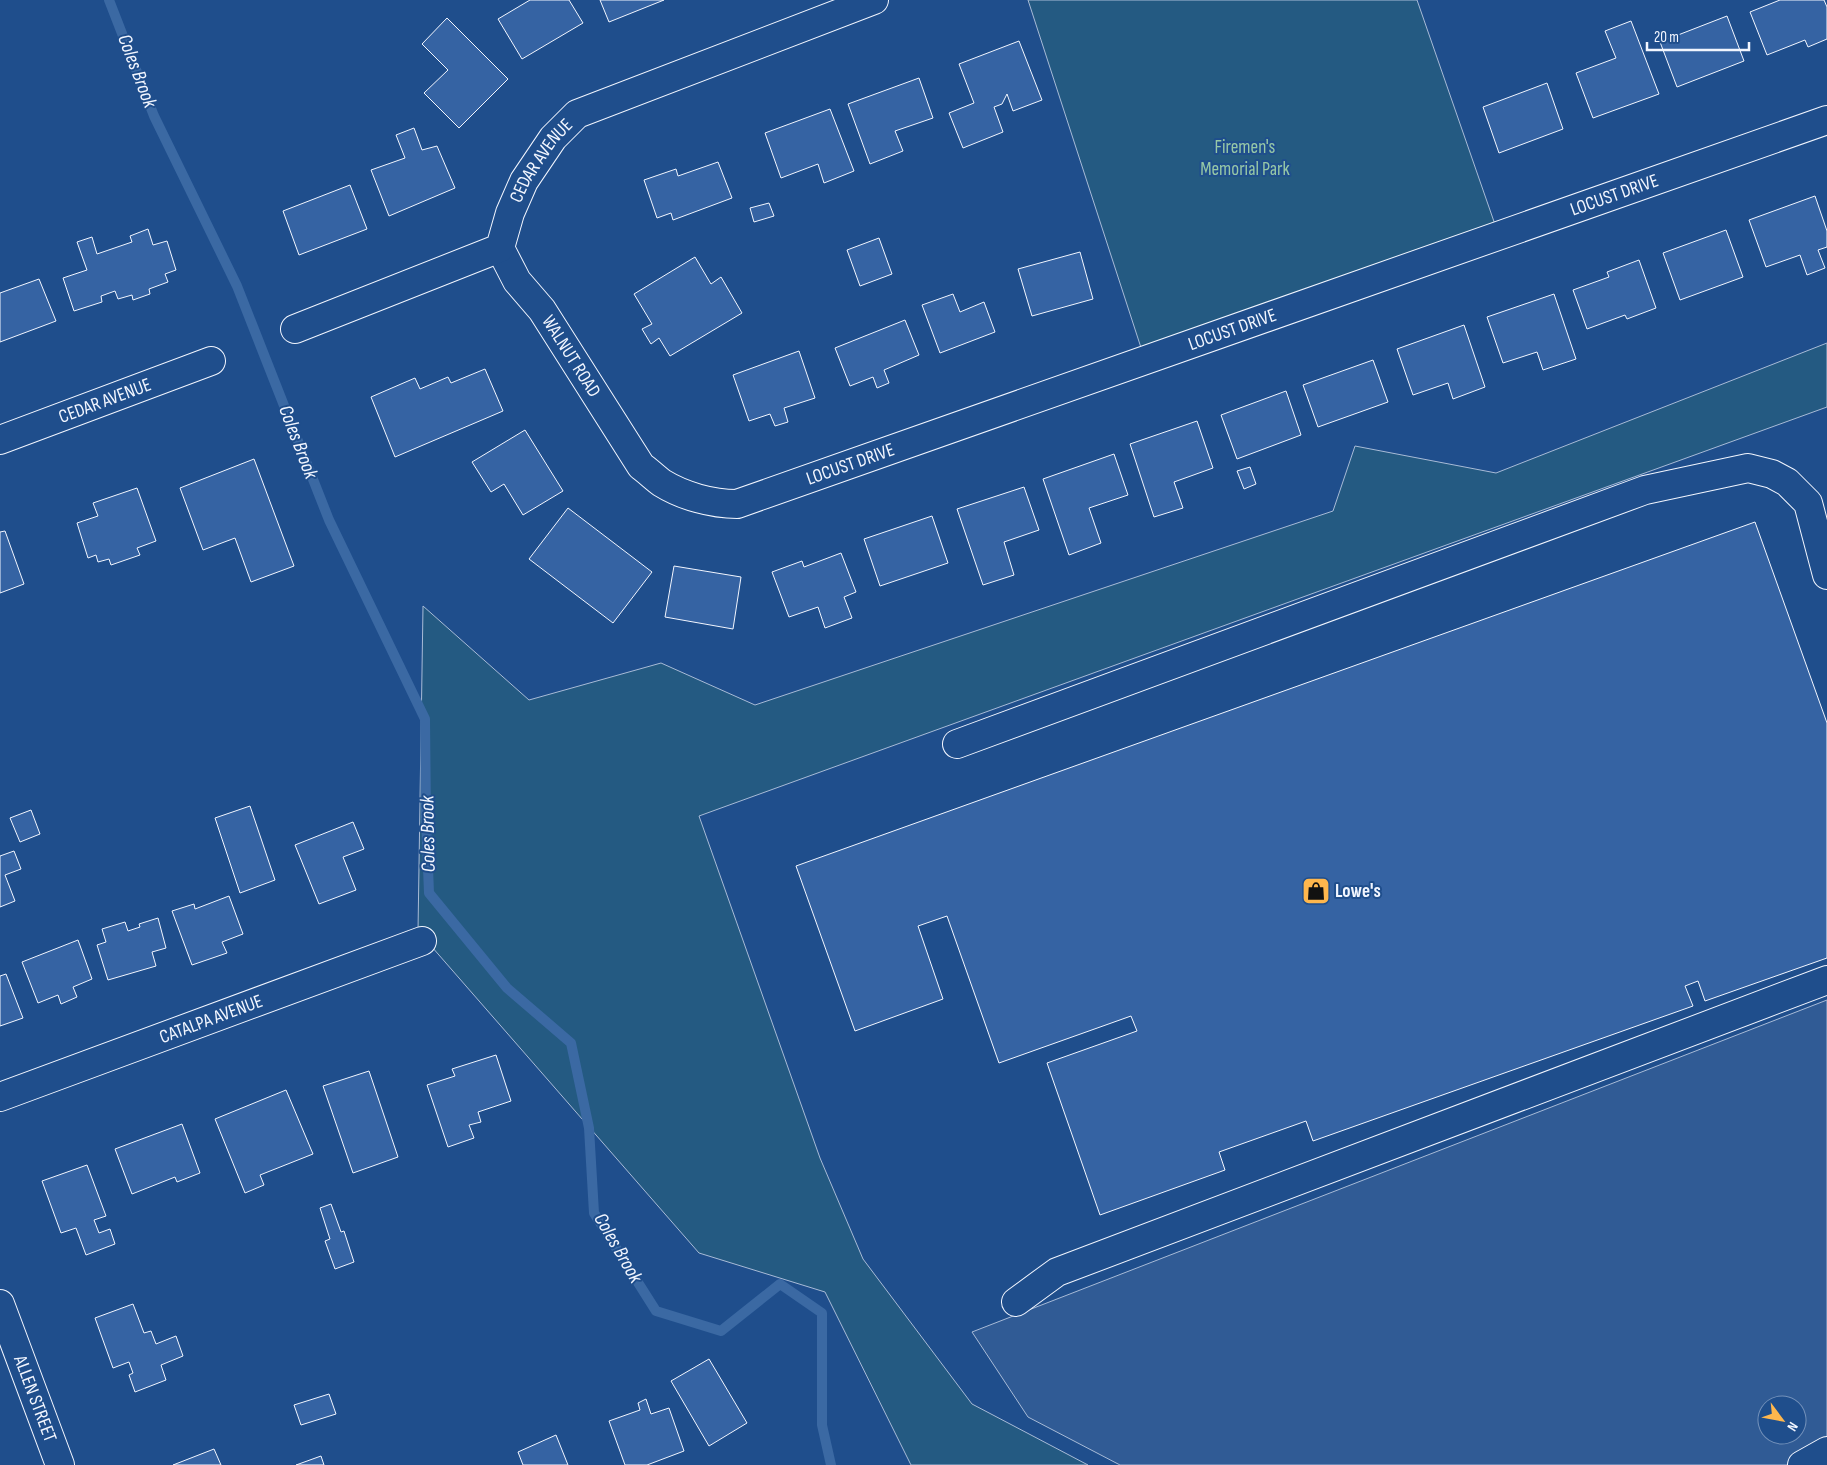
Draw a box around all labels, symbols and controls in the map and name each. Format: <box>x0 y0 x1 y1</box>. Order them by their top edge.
scale bar <box>1647 20 1750 52</box>
text: 20 m <box>1654 28 1679 47</box>
water label: Coles Brook <box>112 31 162 112</box>
street label: CEDAR AVENUE <box>505 114 577 206</box>
park label: Firemen's Memorial Park <box>1200 136 1291 181</box>
street label: LOCUST DRIVE <box>1567 169 1661 221</box>
street label: LOCUST DRIVE <box>1185 303 1279 356</box>
street label: WALNUT ROAD <box>537 311 606 401</box>
street label: CEDAR AVENUE <box>55 373 154 429</box>
water label: Coles Brook <box>273 402 323 483</box>
street label: LOCUST DRIVE <box>803 438 897 490</box>
water label: Coles Brook <box>415 795 441 873</box>
shop icon: Lowe's <box>1301 876 1331 906</box>
place label: Lowe's <box>1335 880 1381 903</box>
street label: CATALPA AVENUE <box>156 989 266 1049</box>
water label: Coles Brook <box>588 1209 648 1288</box>
street label: ALLEN STREET <box>8 1351 62 1445</box>
north arrow <box>1757 1395 1807 1445</box>
text: N <box>1783 1419 1802 1434</box>

